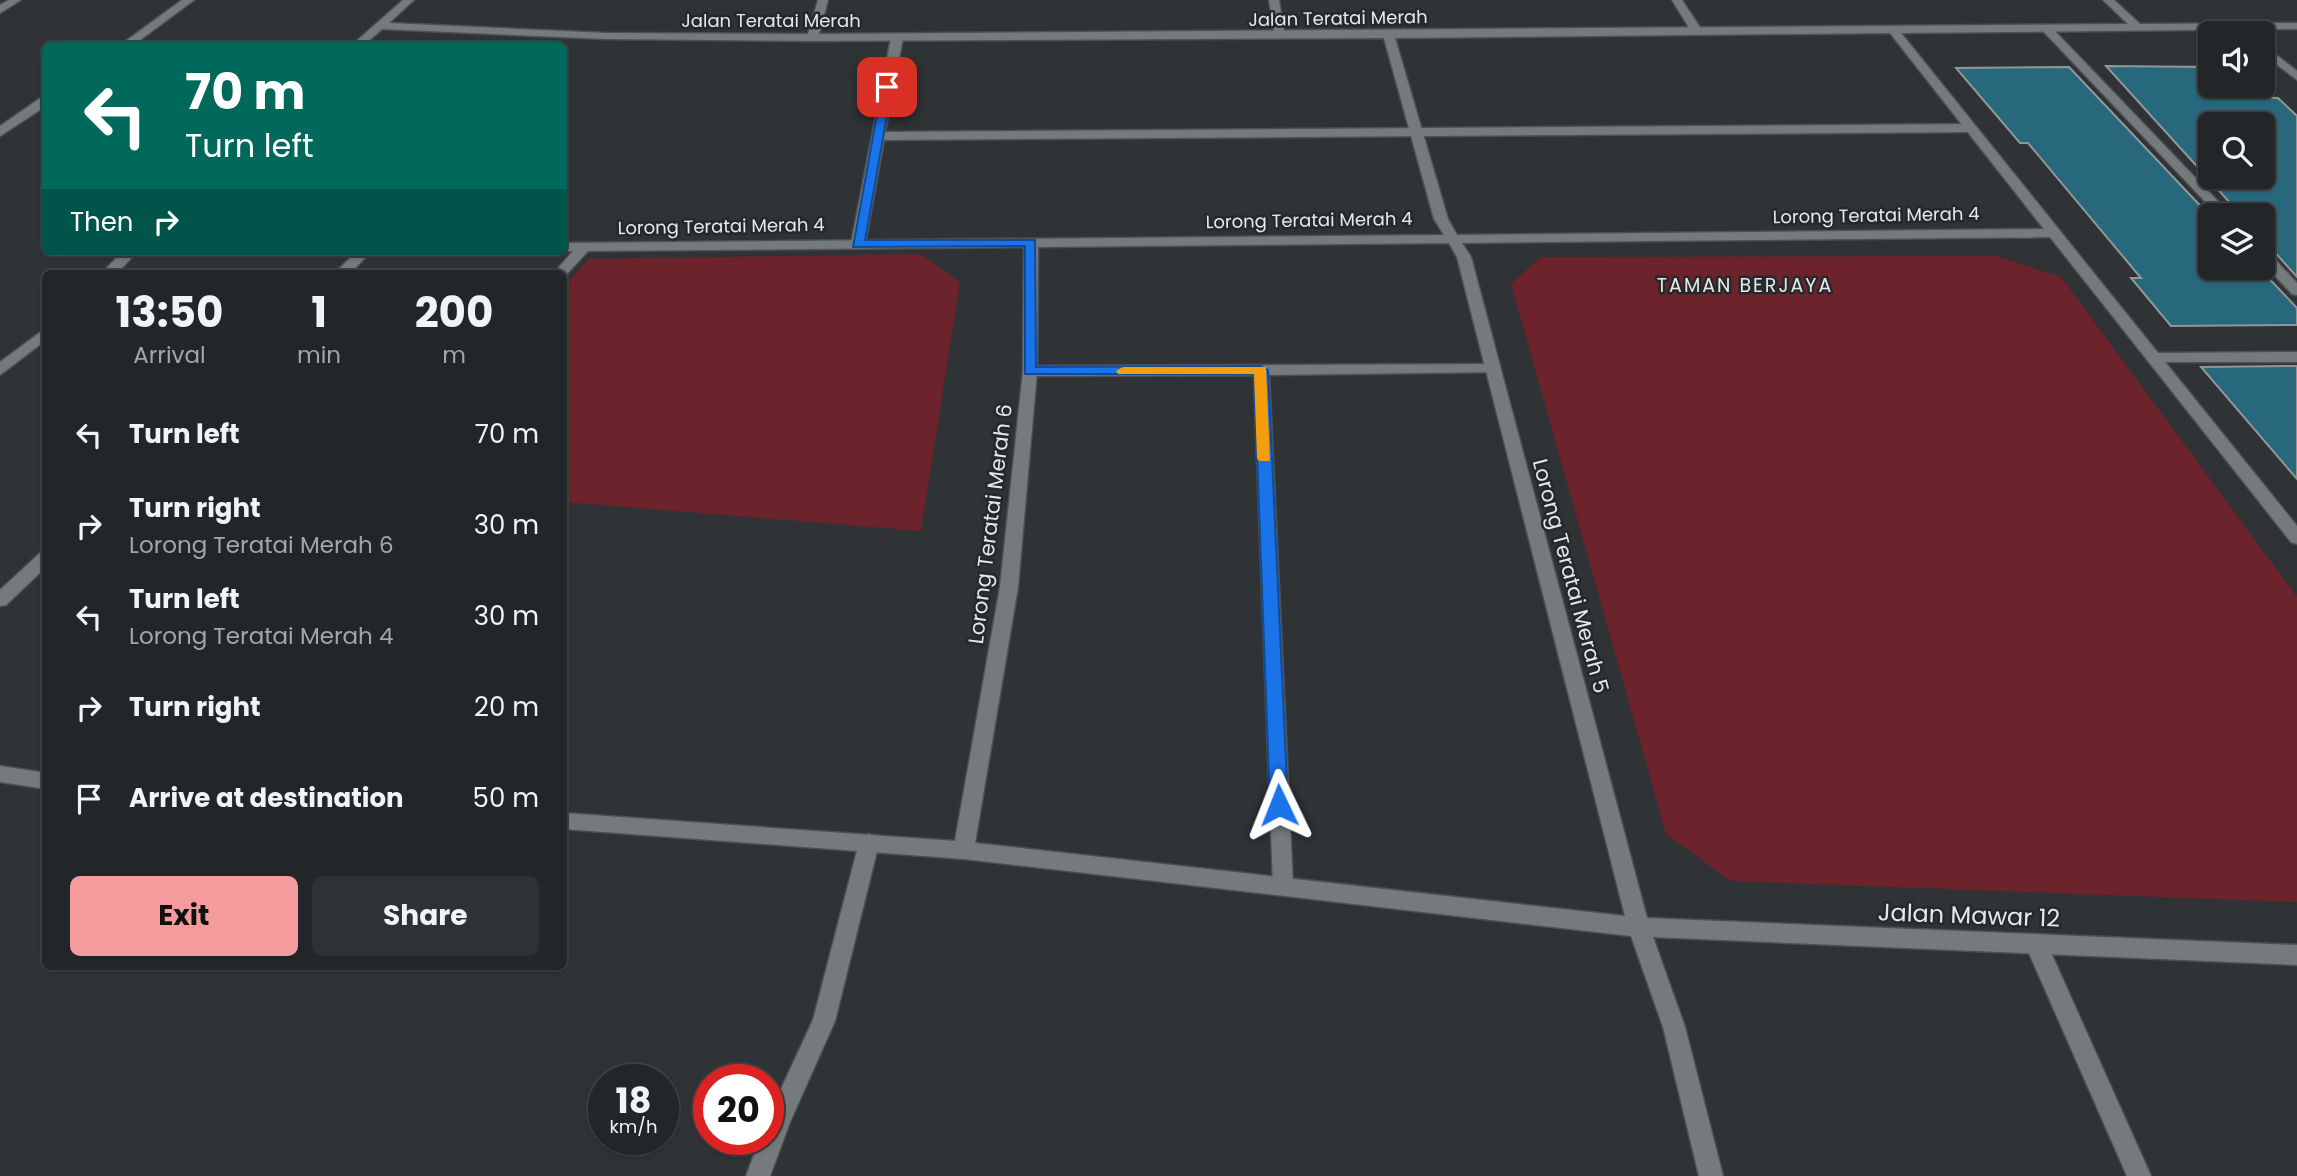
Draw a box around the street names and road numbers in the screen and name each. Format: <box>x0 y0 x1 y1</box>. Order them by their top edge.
street label: Jalan Teratai Merah <box>1248 4 1428 32</box>
street label: Jalan Teratai Merah <box>681 8 861 33</box>
street label: Lorong Teratai Merah 4 <box>1772 201 1980 229</box>
street label: Lorong Teratai Merah 4 <box>1205 206 1413 234</box>
street label: Lorong Teratai Merah 4 <box>617 212 825 240</box>
street label: Lorong Teratai Merah 6 <box>961 402 1019 646</box>
street label: Lorong Teratai Merah 5 <box>1526 456 1616 696</box>
street label: Jalan Mawar 12 <box>1877 895 2061 935</box>

